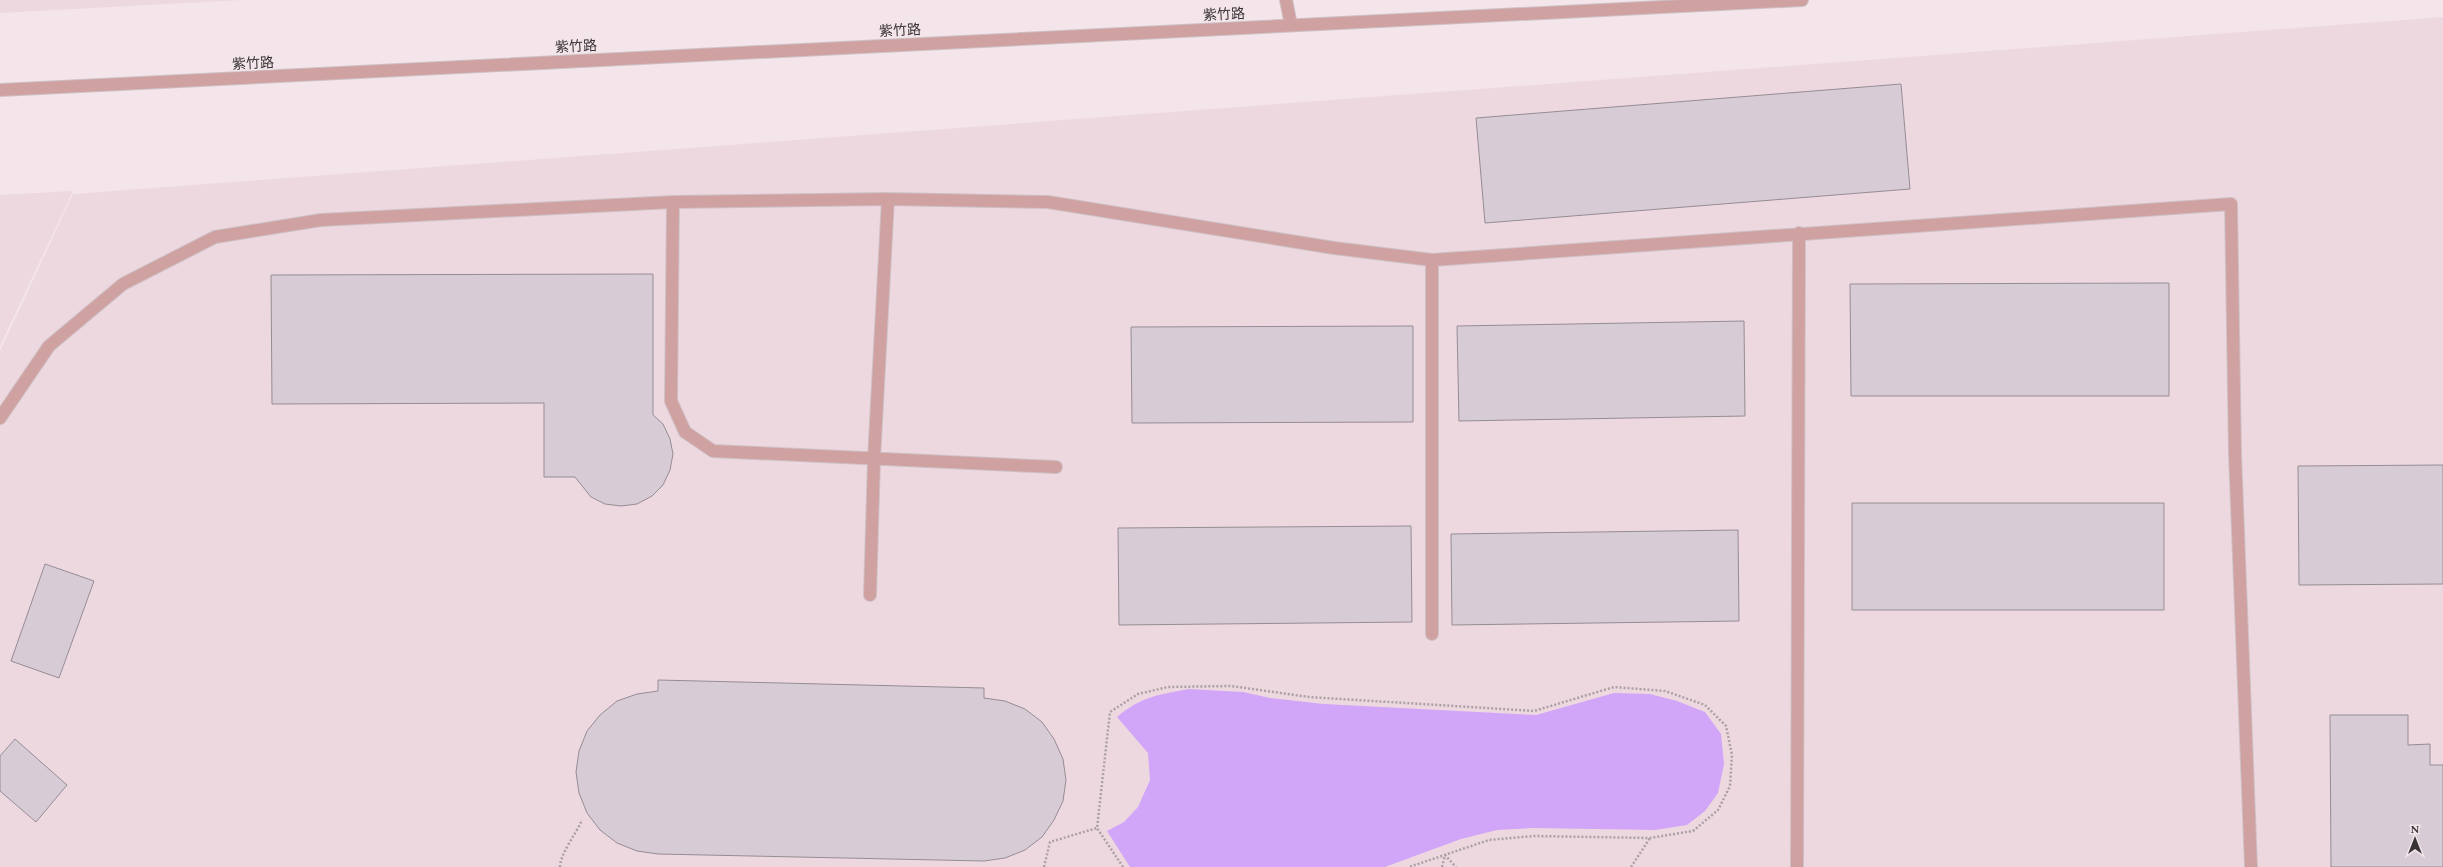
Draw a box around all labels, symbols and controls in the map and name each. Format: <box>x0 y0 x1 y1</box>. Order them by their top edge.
street label: 紫竹路 <box>1203 3 1246 26</box>
street label: 紫竹路 <box>879 19 922 42</box>
street label: 紫竹路 <box>555 35 598 58</box>
street label: 紫竹路 <box>232 52 275 75</box>
north arrow <box>2395 819 2435 859</box>
text: N <box>2411 821 2420 838</box>

